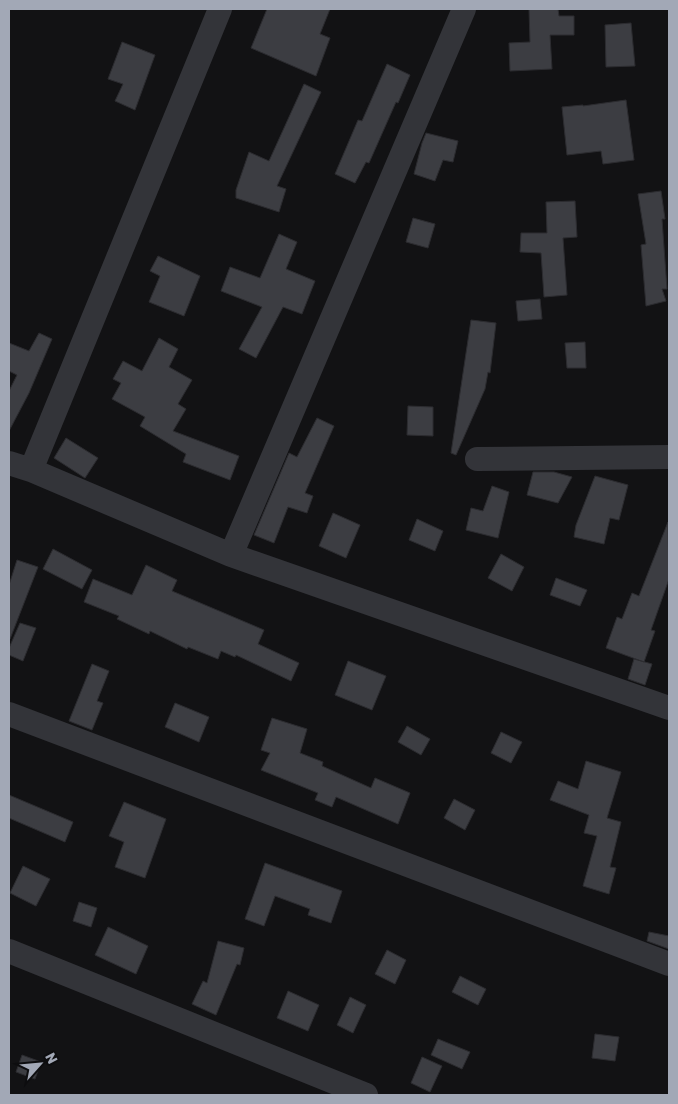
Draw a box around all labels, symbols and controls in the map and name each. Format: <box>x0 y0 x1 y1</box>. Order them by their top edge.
north arrow <box>15 1039 65 1089</box>
text: N <box>41 1050 61 1067</box>

